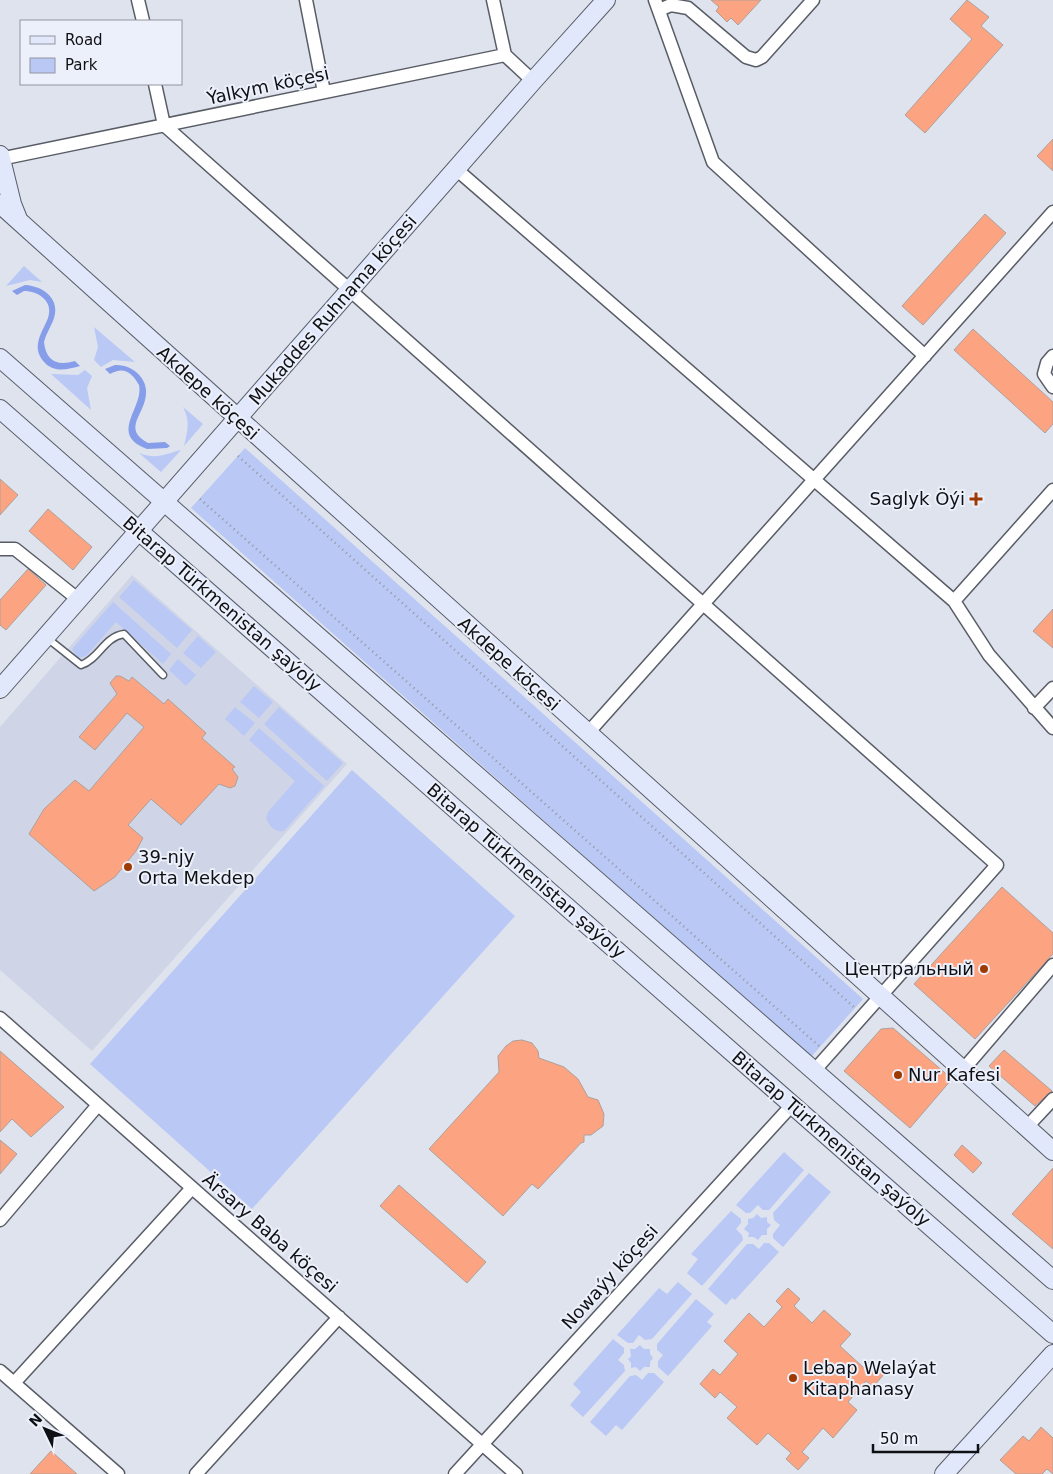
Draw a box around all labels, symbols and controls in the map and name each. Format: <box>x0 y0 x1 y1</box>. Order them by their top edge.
legend <box>20 20 182 85</box>
text: Road <box>65 31 103 49</box>
text: Park <box>65 56 98 74</box>
street label: Ýalkym köçesi <box>204 62 331 109</box>
street label: Mukaddes Ruhnama köçesi <box>244 211 421 409</box>
street label: Akdepe köçesi <box>153 341 264 444</box>
place label: Saglyk Öýi <box>869 488 965 509</box>
marker: Saglyk Öýi <box>969 492 983 506</box>
street label: Bitarap Türkmenistan şaýoly <box>119 512 326 696</box>
street label: Akdepe köçesi <box>454 612 565 715</box>
street label: Bitarap Türkmenistan şaýoly <box>423 779 630 963</box>
place label: 39-njy Orta Mekdep <box>138 846 254 888</box>
marker: 39-njy Orta Mekdep <box>122 861 134 873</box>
place label: Центральный <box>844 958 974 979</box>
marker: Центральный <box>978 963 990 975</box>
street label: Bitarap Türkmenistan şaýoly <box>728 1047 935 1231</box>
place label: Nur Kafesi <box>908 1064 1000 1085</box>
marker: Nur Kafesi <box>892 1069 904 1081</box>
street label: Ärsary Baba köçesi <box>199 1168 342 1297</box>
street label: Nowaýy köçesi <box>557 1220 662 1333</box>
place label: Lebap Welaýat Kitaphanasy <box>803 1357 936 1399</box>
marker: Lebap Welaýat Kitaphanasy <box>787 1372 799 1384</box>
north arrow <box>20 1404 70 1454</box>
text: N <box>26 1410 45 1430</box>
scale bar <box>873 1422 978 1454</box>
text: 50 m <box>880 1430 918 1448</box>

